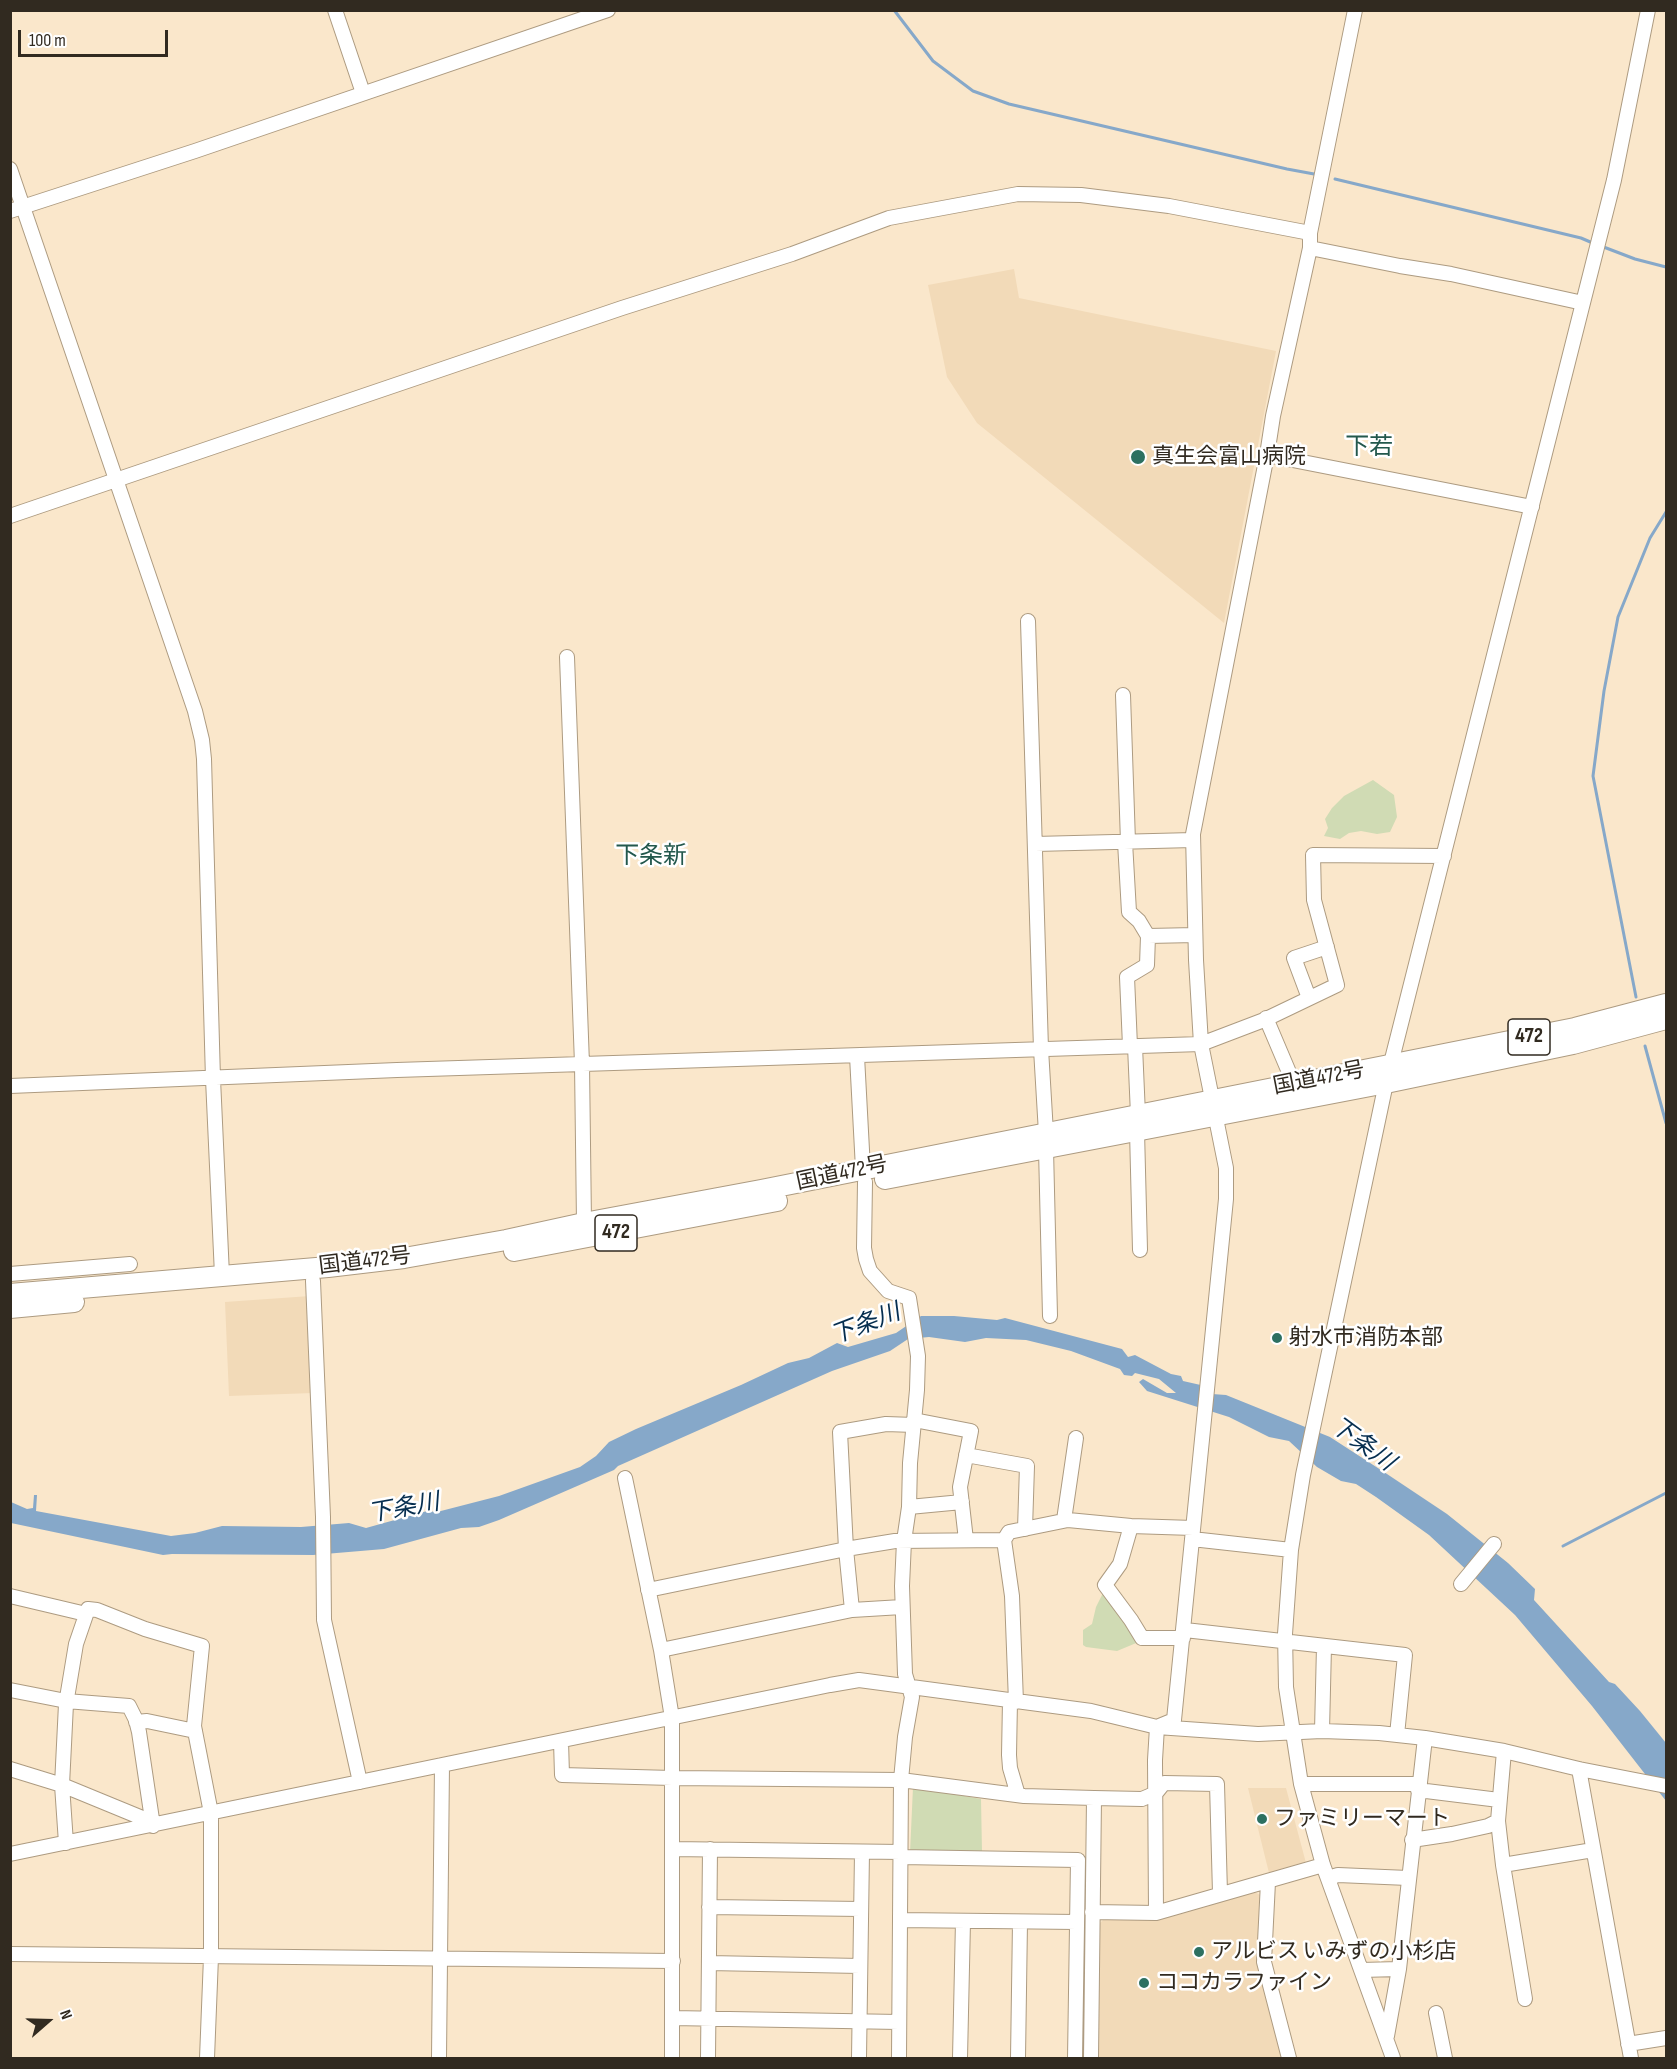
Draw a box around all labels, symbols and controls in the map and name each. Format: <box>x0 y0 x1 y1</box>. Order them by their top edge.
scale bar <box>21 18 171 56</box>
text: 100 m <box>29 30 66 51</box>
district label: 下若 <box>1345 434 1393 462</box>
place label: 真生会富山病院 <box>1152 444 1306 470</box>
marker: 真生会富山病院 <box>1129 448 1147 466</box>
district label: 下条新 <box>615 843 687 871</box>
road number: 472 <box>1508 1019 1550 1055</box>
street label: 国道472号 <box>1271 1057 1367 1101</box>
street label: 国道472号 <box>794 1151 890 1197</box>
road number: 472 <box>595 1215 637 1251</box>
street label: 国道472号 <box>317 1243 413 1281</box>
water label: 下条川 <box>827 1299 905 1351</box>
place label: 射水市消防本部 <box>1289 1325 1443 1351</box>
marker: 射水市消防本部 <box>1270 1331 1284 1345</box>
water label: 下条川 <box>1324 1412 1400 1478</box>
water label: 下条川 <box>366 1489 442 1529</box>
place label: ファミリーマート <box>1274 1806 1450 1832</box>
marker: ファミリーマート <box>1255 1812 1269 1826</box>
place label: アルビス いみずの小杉店 <box>1211 1939 1456 1965</box>
marker: アルビス いみずの小杉店 <box>1192 1945 1206 1959</box>
place label: ココカラファイン <box>1156 1970 1332 1996</box>
marker: ココカラファイン <box>1137 1976 1151 1990</box>
north arrow <box>18 1991 78 2051</box>
text: N <box>55 2007 76 2022</box>

